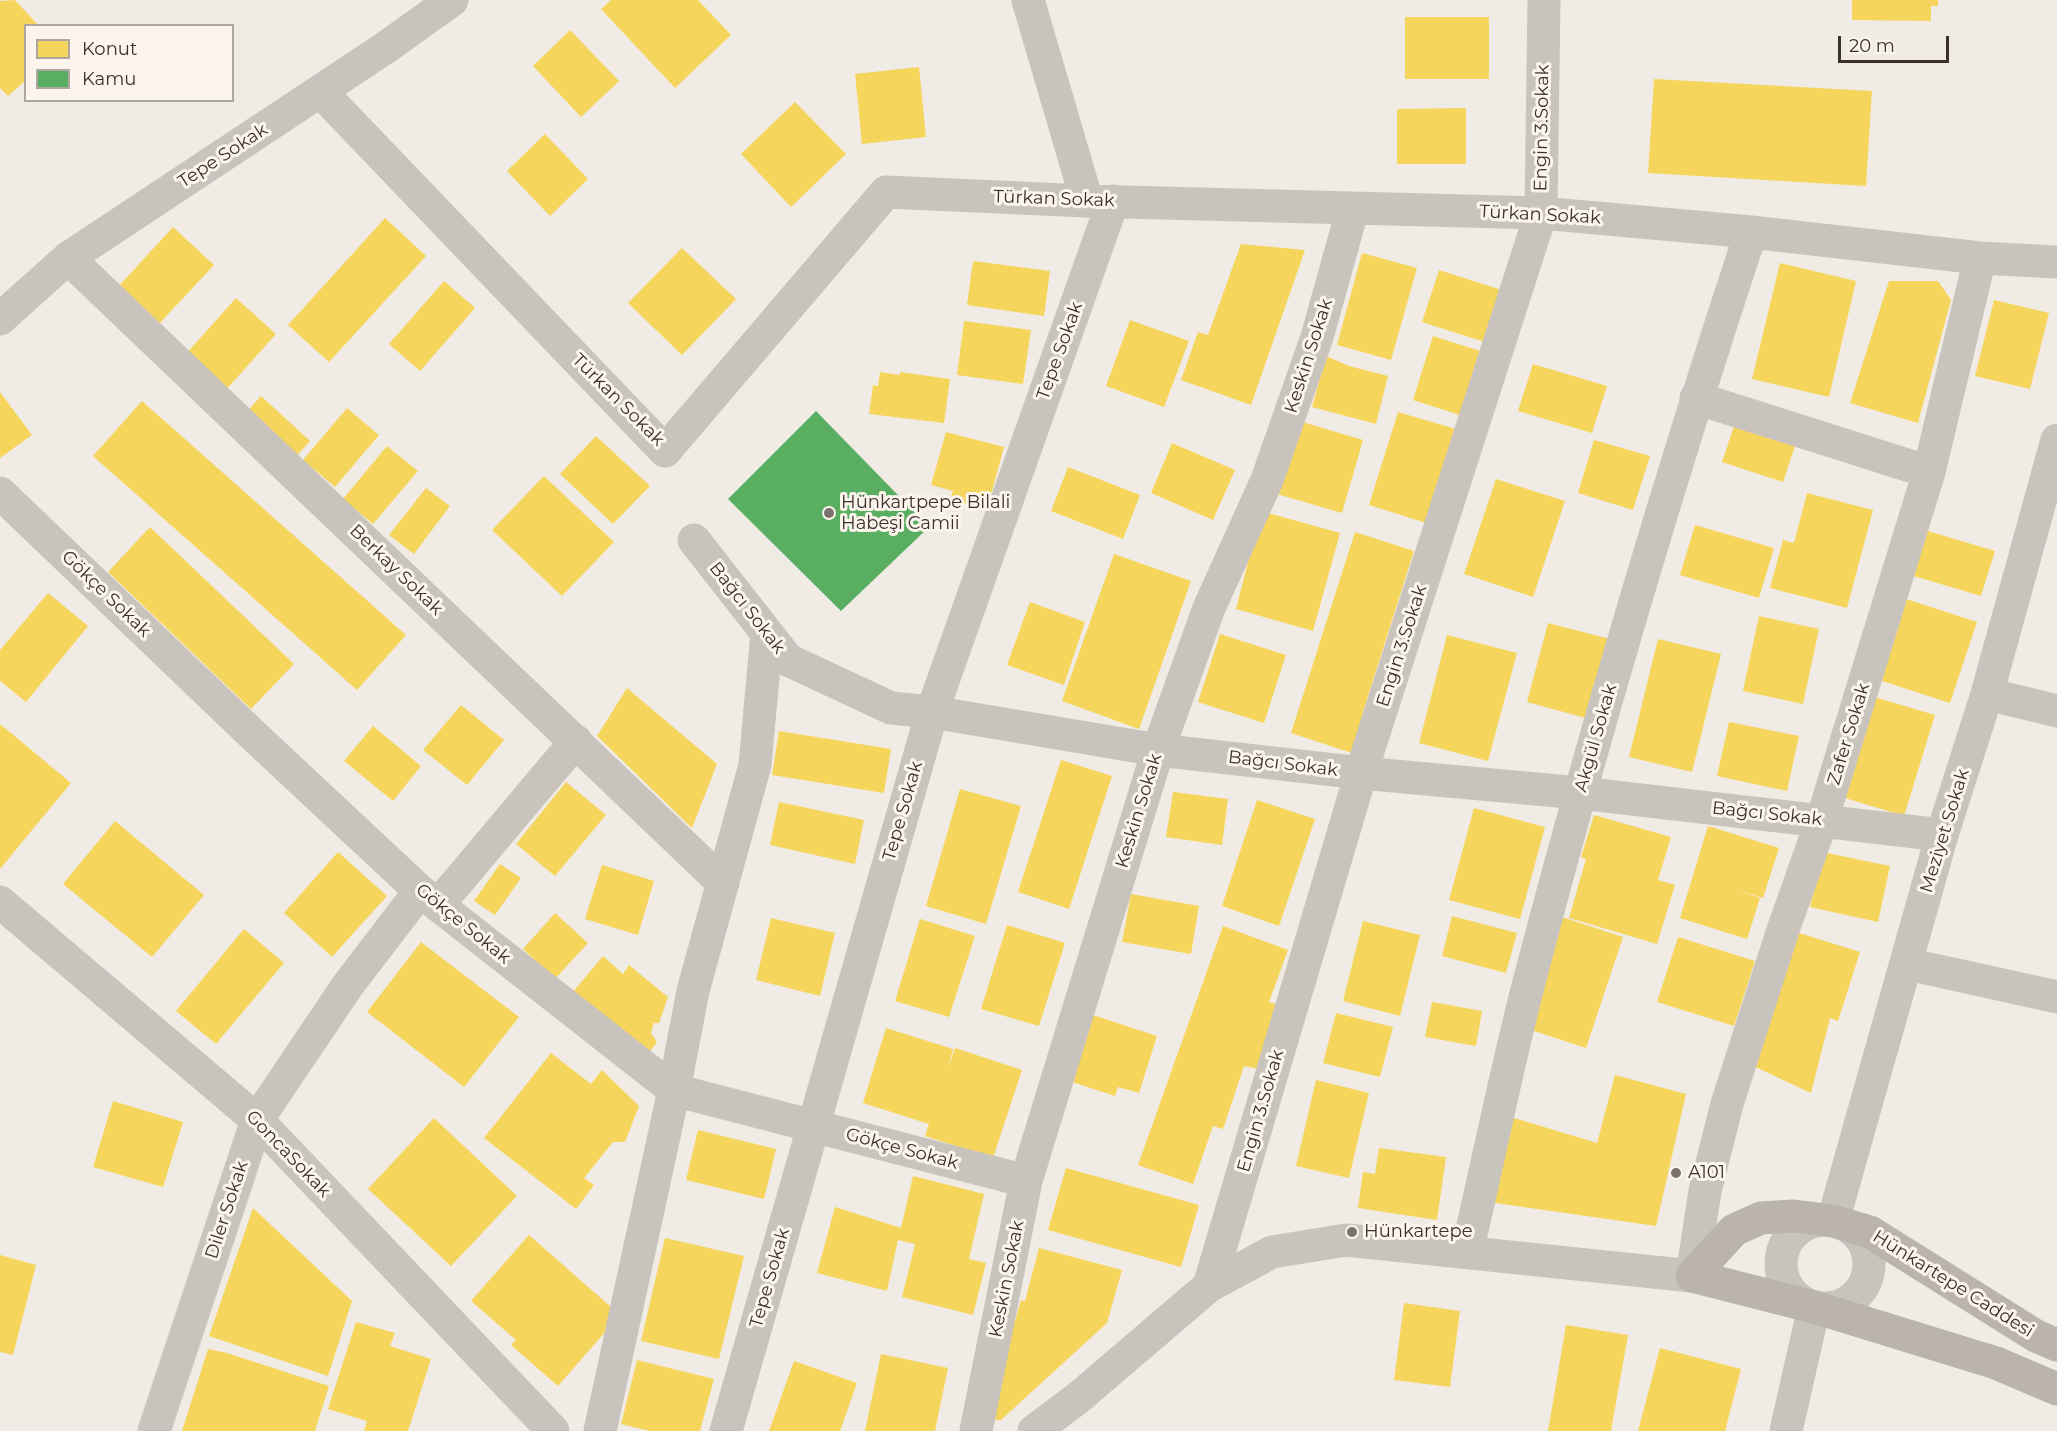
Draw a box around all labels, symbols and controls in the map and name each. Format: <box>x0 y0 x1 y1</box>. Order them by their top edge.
legend <box>24 24 234 102</box>
scale bar <box>1841 24 1952 62</box>
text: 20 m <box>1849 35 1895 57</box>
text: Konut <box>82 38 137 60</box>
street label: Engin 3.Sokak <box>1530 64 1554 192</box>
text: Kamu <box>82 68 136 90</box>
street label: Tepe Sokak <box>174 119 272 193</box>
street label: Türkan Sokak <box>993 186 1115 212</box>
street label: Türkan Sokak <box>1479 201 1601 229</box>
street label: Keskin Sokak <box>1280 296 1338 416</box>
street label: Tepe Sokak <box>1032 299 1088 403</box>
street label: Türkan Sokak <box>567 349 669 451</box>
place label: Hünkartpepe Bilali Habeşi Camii <box>841 492 1010 534</box>
marker: Hünkartpepe Bilali Habeşi Camii <box>822 506 836 520</box>
street label: Berkay Sokak <box>345 520 447 620</box>
street label: Gökçe Sokak <box>57 546 155 642</box>
street label: Bağcı Sokak <box>704 558 790 658</box>
street label: Engin 3.Sokak <box>1372 582 1432 710</box>
street label: Zafer Sokak <box>1823 680 1875 788</box>
street label: Akgül Sokak <box>1570 681 1622 795</box>
street label: Bağcı Sokak <box>1227 747 1339 781</box>
street label: Keskin Sokak <box>1111 751 1167 871</box>
street label: Tepe Sokak <box>879 759 927 863</box>
street label: Meziyet Sokak <box>1916 766 1974 896</box>
street label: Bağcı Sokak <box>1711 797 1823 831</box>
street label: Gökçe Sokak <box>411 879 515 969</box>
street label: Engin 3.Sokak <box>1233 1047 1289 1175</box>
street label: GoncaSokak <box>241 1106 335 1202</box>
street label: Gökçe Sokak <box>843 1124 961 1174</box>
street label: Diler Sokak <box>201 1158 253 1262</box>
place label: A101 <box>1688 1162 1725 1184</box>
marker: A101 <box>1669 1166 1683 1180</box>
street label: Keskin Sokak <box>985 1219 1029 1339</box>
place label: Hünkartepe <box>1364 1221 1473 1243</box>
marker: Hünkartepe <box>1345 1225 1359 1239</box>
street label: Tepe Sokak <box>746 1226 794 1330</box>
street label: Hünkartepe Caddesi <box>1869 1226 2037 1342</box>

